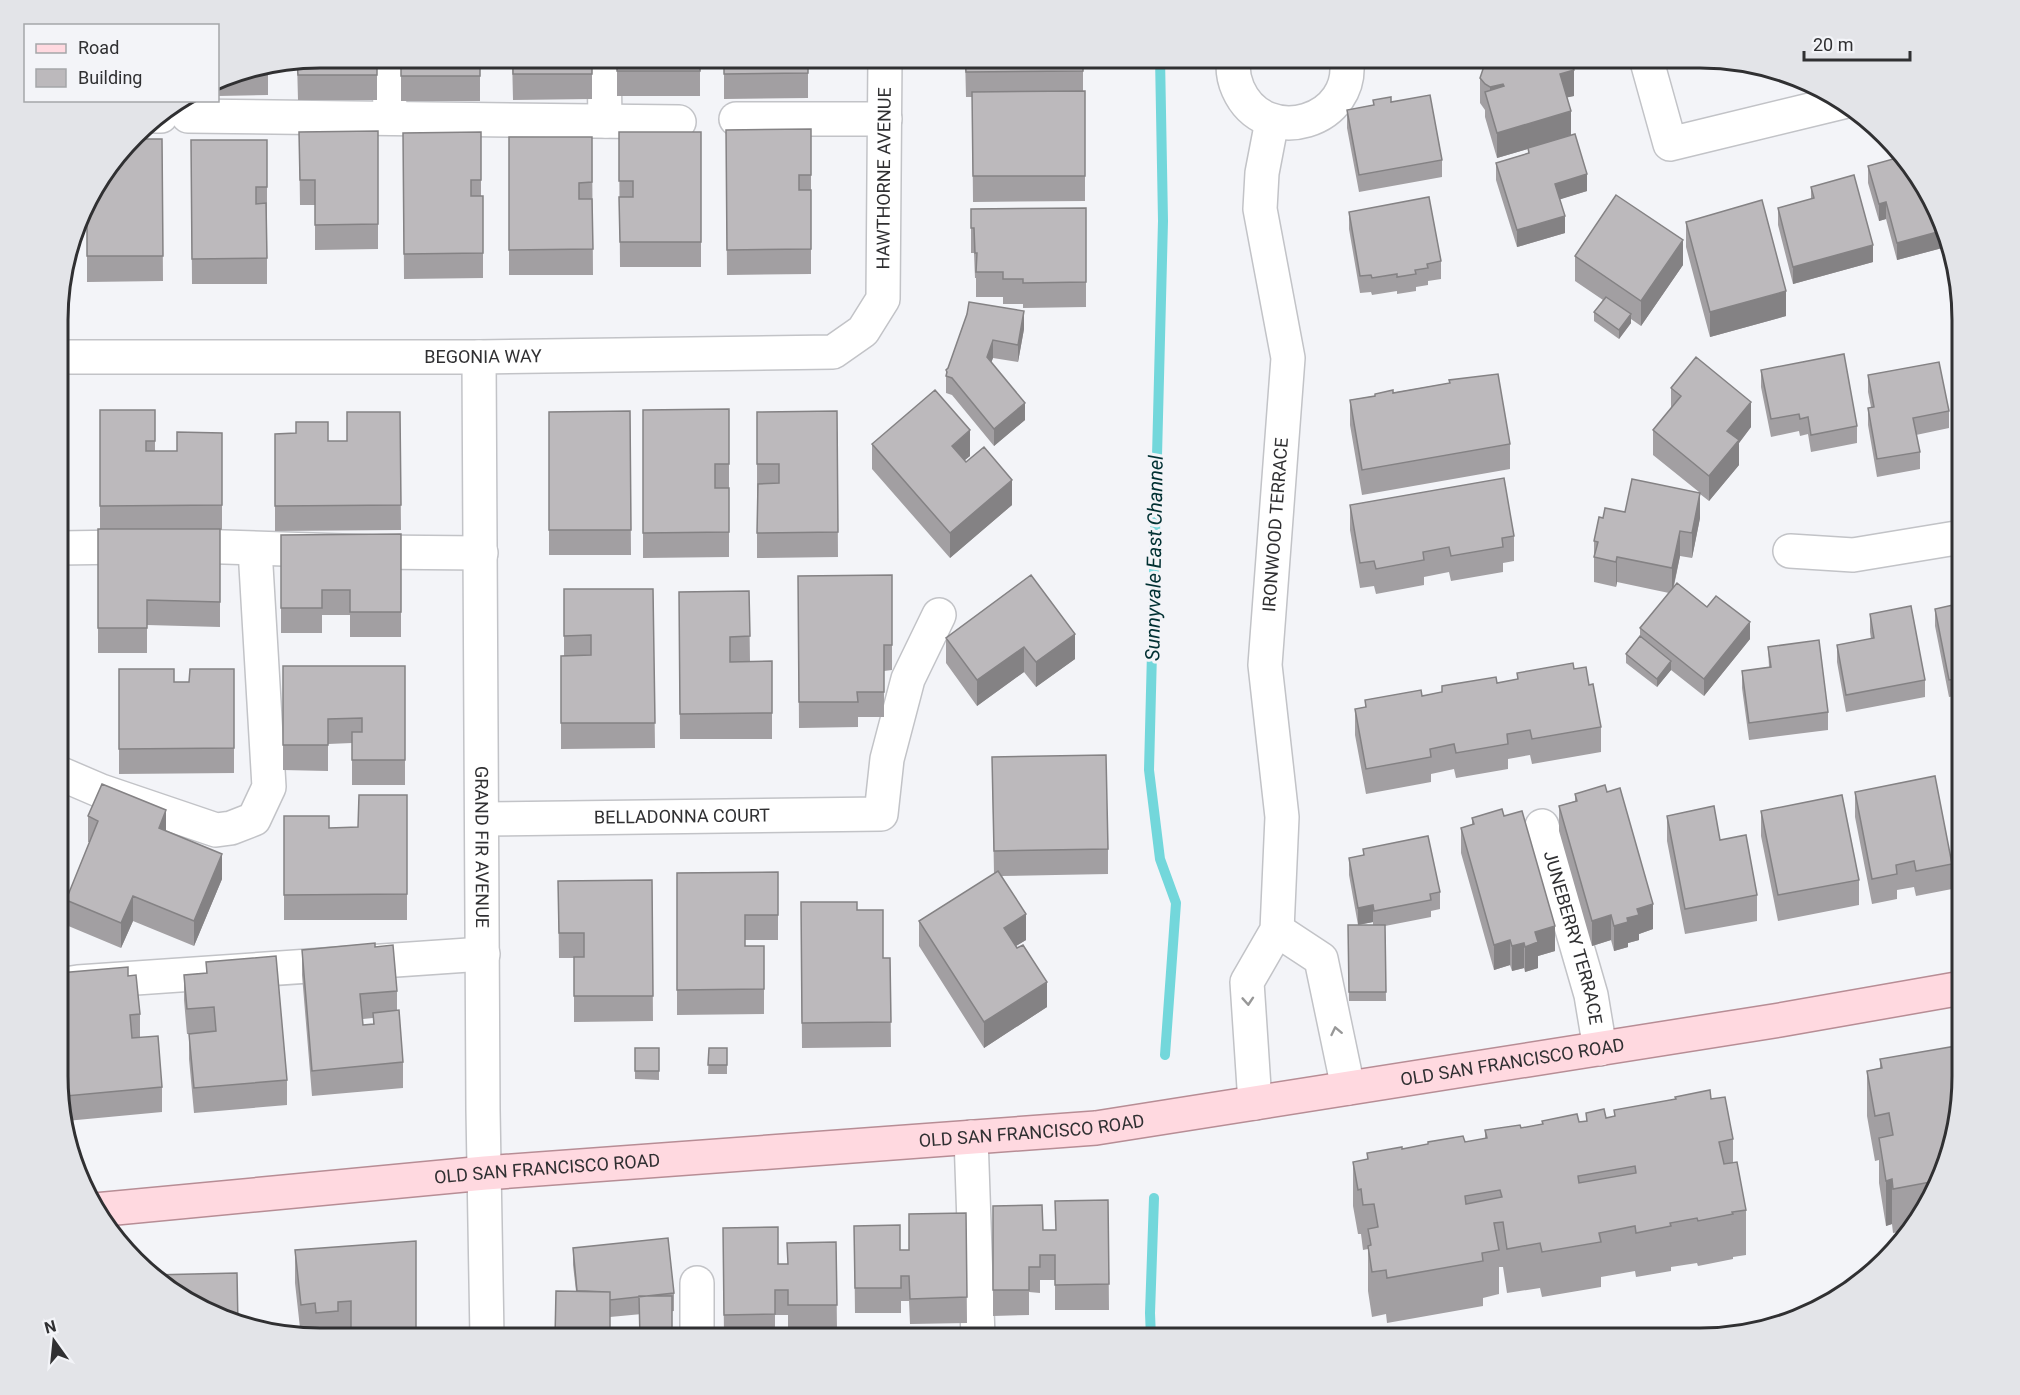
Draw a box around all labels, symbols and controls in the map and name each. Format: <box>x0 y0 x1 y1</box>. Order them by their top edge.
legend <box>24 24 219 102</box>
scale bar <box>1804 24 1910 62</box>
text: 20 m <box>1813 34 1853 55</box>
text: Road <box>78 37 119 58</box>
text: Building <box>78 67 142 88</box>
street label: HAWTHORNE AVENUE <box>872 87 895 270</box>
street label: BEGONIA WAY <box>424 345 542 367</box>
street label: IRONWOOD TERRACE <box>1258 437 1292 613</box>
water label: Sunnyvale East Channel <box>1140 455 1168 661</box>
street label: GRAND FIR AVENUE <box>471 766 493 928</box>
street label: BELLADONNA COURT <box>594 804 770 828</box>
street label: JUNEBERRY TERRACE <box>1540 848 1607 1026</box>
one-way arrow <box>1241 997 1254 1006</box>
one-way arrow <box>1331 1026 1344 1036</box>
street label: OLD SAN FRANCISCO ROAD <box>1399 1034 1626 1090</box>
street label: OLD SAN FRANCISCO ROAD <box>918 1110 1146 1151</box>
street label: OLD SAN FRANCISCO ROAD <box>433 1149 661 1188</box>
north arrow <box>24 1311 84 1371</box>
text: N <box>42 1316 58 1338</box>

